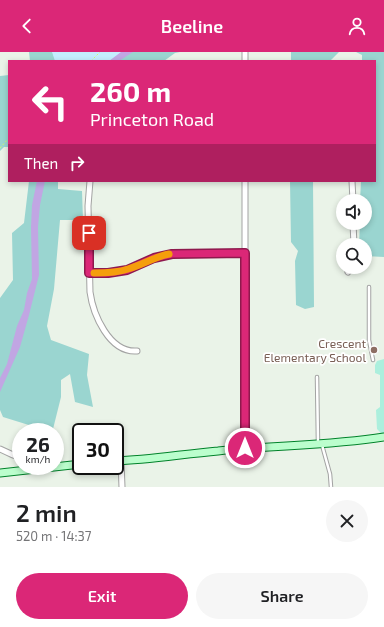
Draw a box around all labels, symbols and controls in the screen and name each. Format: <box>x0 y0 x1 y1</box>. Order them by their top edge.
icon: back <box>16 15 38 37</box>
text: Beeline <box>161 15 223 37</box>
icon: person <box>346 15 368 37</box>
text: 260 m <box>90 74 171 108</box>
icon: left <box>24 76 76 128</box>
text: Princeton Road <box>90 108 214 130</box>
icon: right <box>66 152 88 174</box>
text: Then <box>24 154 58 172</box>
map controls <box>336 194 372 274</box>
button: sound <box>336 194 372 230</box>
pin <box>72 216 106 250</box>
icon: arrive <box>78 222 100 244</box>
button: search <box>336 238 372 274</box>
place label: Crescent Elementary School <box>264 336 366 364</box>
marker: Crescent Elementary School <box>369 345 379 355</box>
speed limit sign: 30 <box>72 423 124 475</box>
position arrow <box>224 427 266 469</box>
text: 26 <box>26 432 50 456</box>
text: km/h <box>26 453 50 465</box>
text: 2 min <box>16 498 77 527</box>
button: close <box>326 500 368 542</box>
text: 520 m · 14:37 <box>16 528 91 544</box>
button: Exit <box>16 573 188 619</box>
button: Share <box>196 573 368 619</box>

